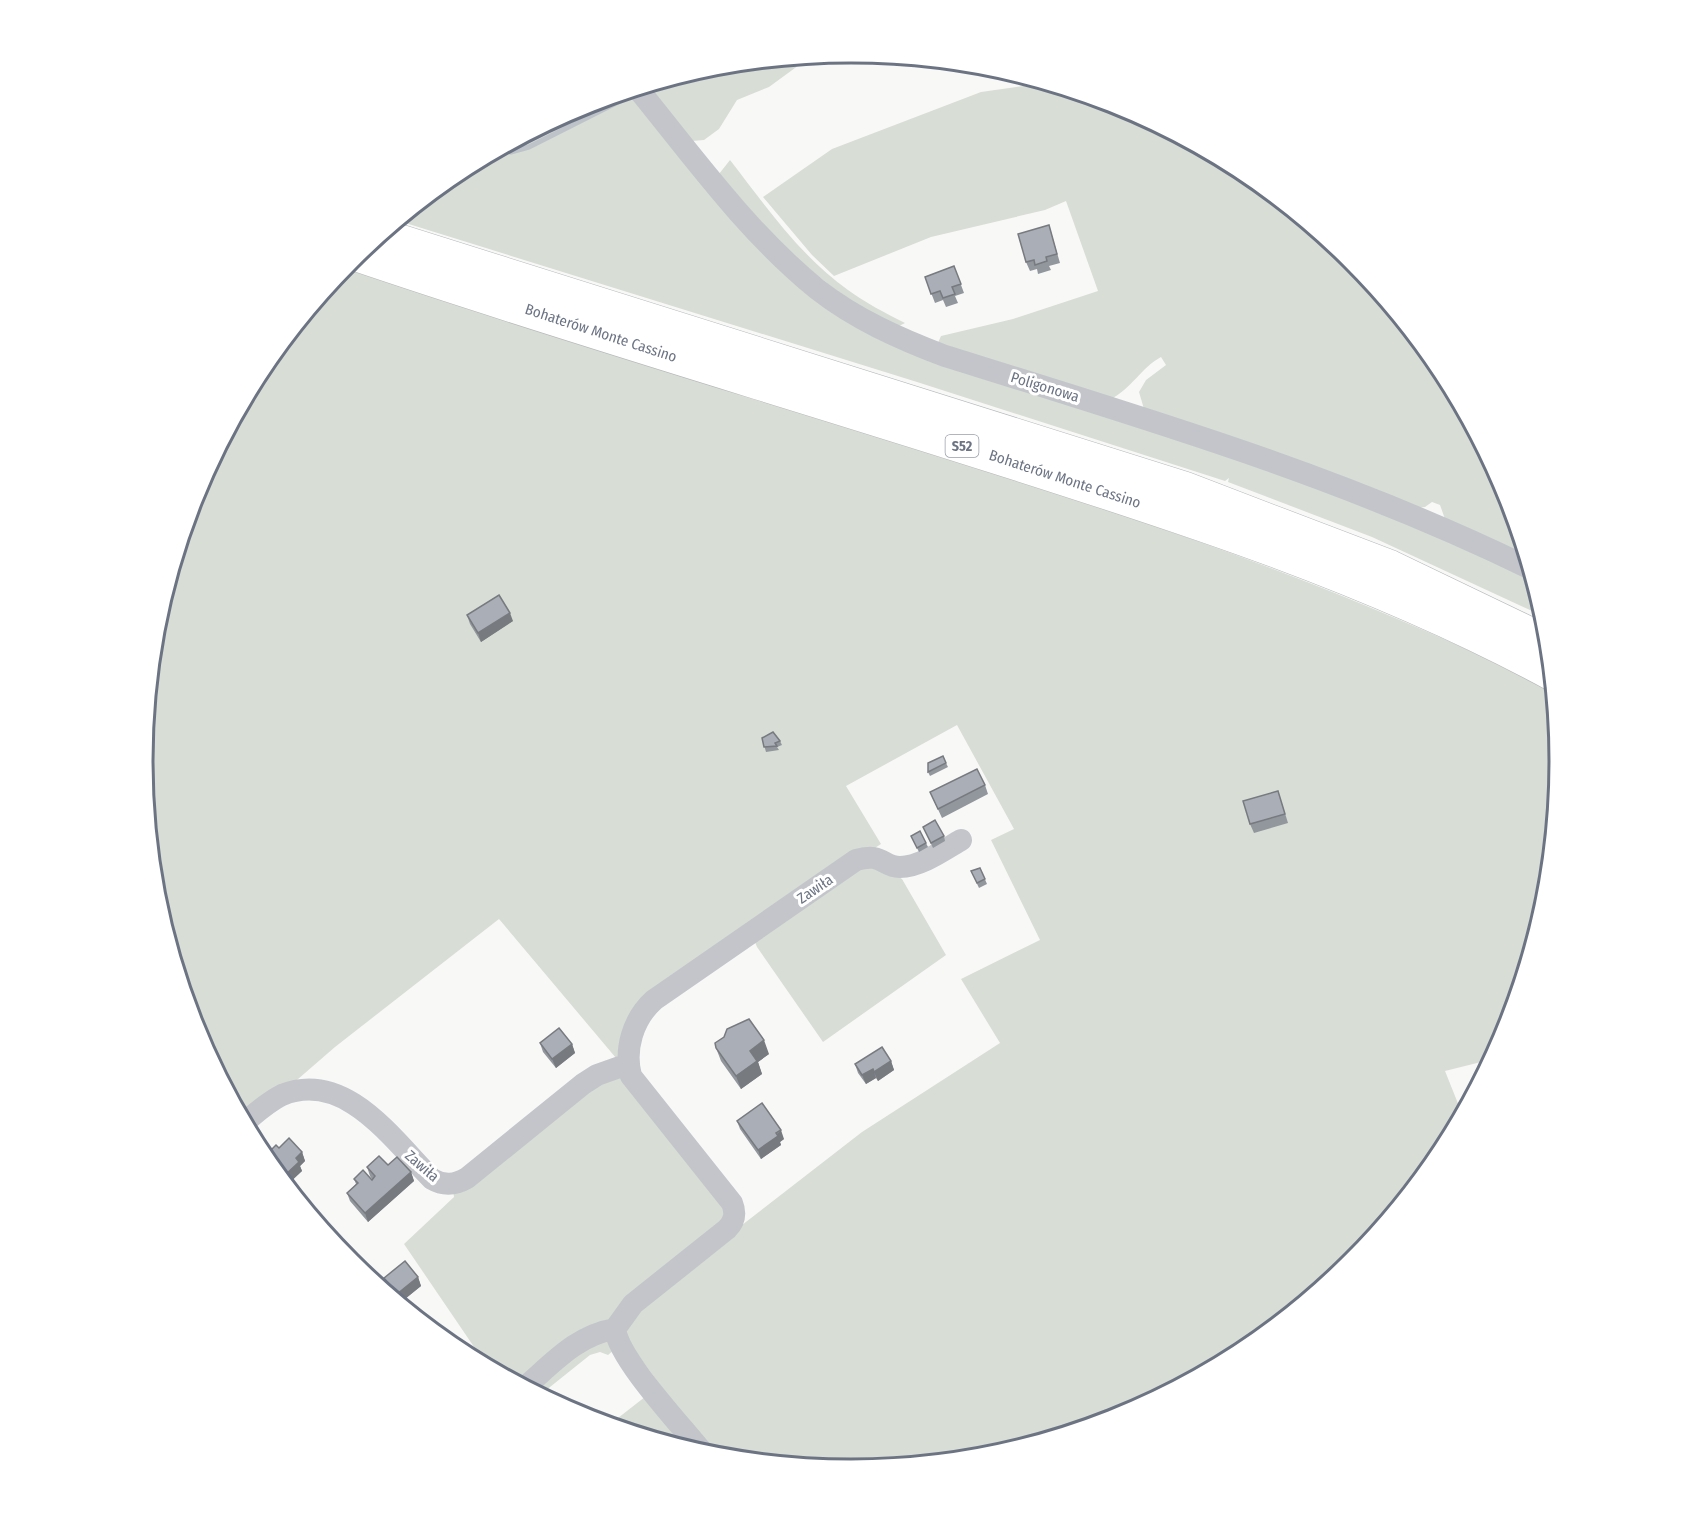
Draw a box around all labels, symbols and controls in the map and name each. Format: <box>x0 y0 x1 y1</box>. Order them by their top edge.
street label: Bohaterów Monte Cassino <box>523 300 679 366</box>
street label: Poligonowa <box>1009 368 1081 406</box>
road number: S52 <box>946 435 978 457</box>
street label: Bohaterów Monte Cassino <box>987 446 1143 512</box>
street label: Zawiła <box>794 871 836 907</box>
street label: Zawiła <box>401 1146 443 1186</box>

